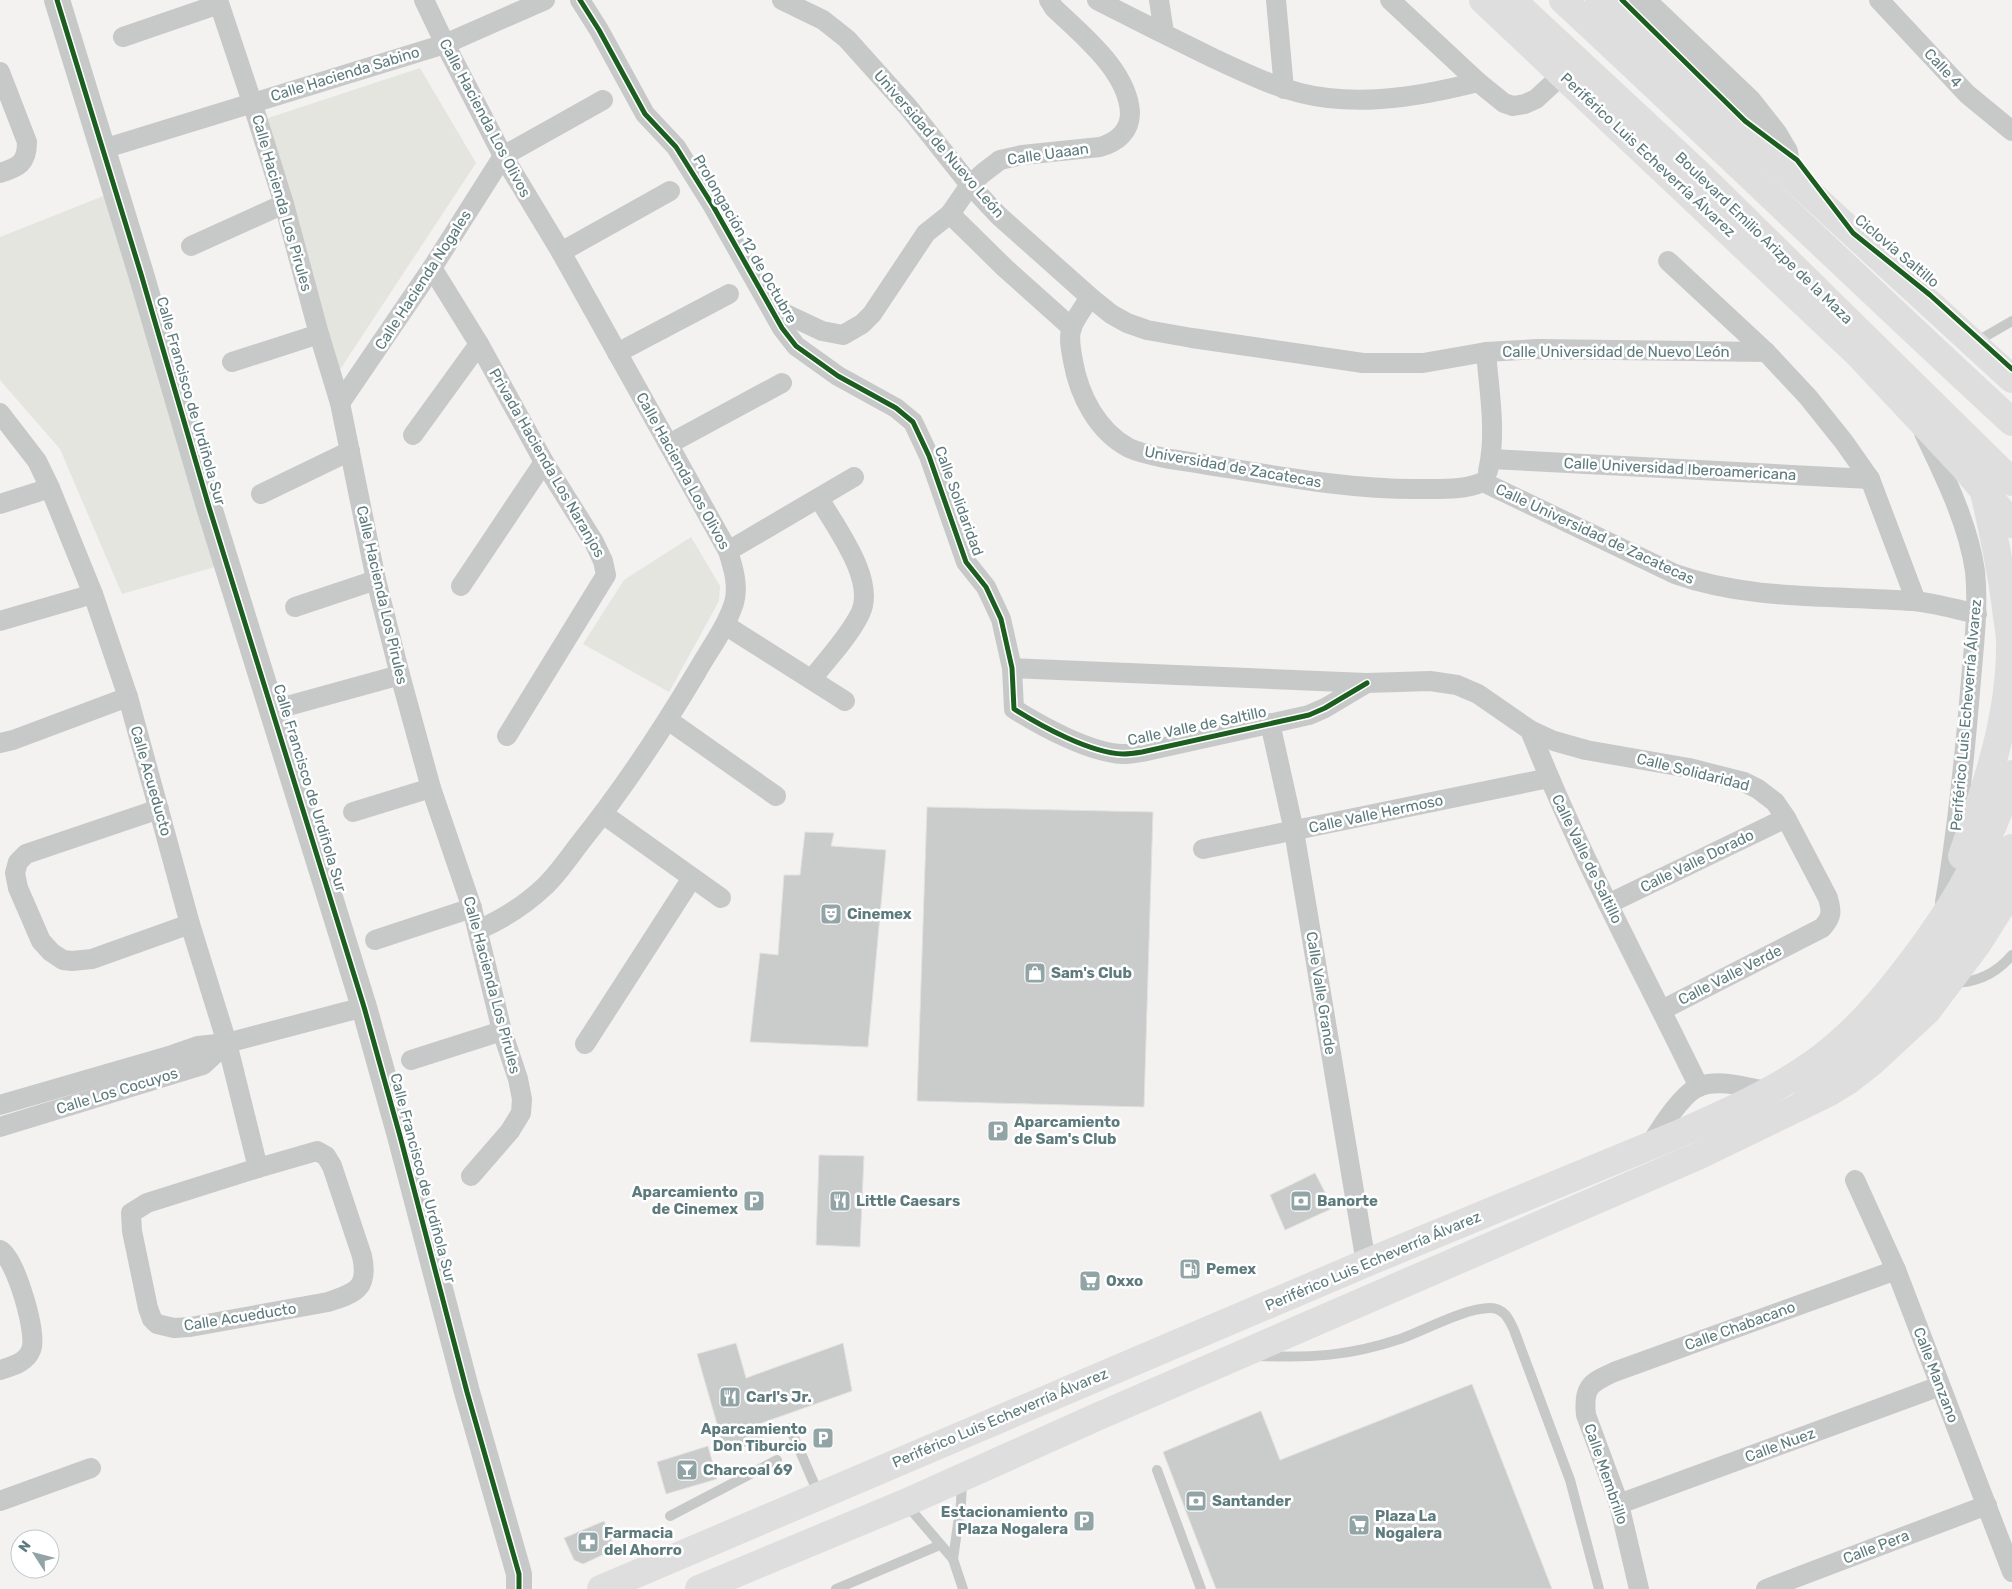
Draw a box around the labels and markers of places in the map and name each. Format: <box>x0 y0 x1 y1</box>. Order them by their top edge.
theatre icon: Cinemex <box>819 902 843 926</box>
place label: Cinemex <box>847 905 912 923</box>
shop icon: Sam's Club <box>1023 961 1047 985</box>
place label: Sam's Club <box>1051 964 1132 982</box>
place label: Aparcamiento de Sam's Club <box>1014 1113 1120 1148</box>
parking icon: Aparcamiento de Sam's Club <box>986 1119 1010 1143</box>
place label: Aparcamiento de Cinemex <box>632 1183 738 1218</box>
parking icon: Aparcamiento de Cinemex <box>742 1189 766 1213</box>
restaurant icon: Little Caesars <box>828 1189 852 1213</box>
bank icon: Banorte <box>1289 1189 1313 1213</box>
place label: Little Caesars <box>856 1192 960 1210</box>
place label: Banorte <box>1317 1192 1378 1210</box>
fuel station icon: Pemex <box>1178 1257 1202 1281</box>
place label: Pemex <box>1206 1260 1256 1278</box>
supermarket icon: Oxxo <box>1078 1269 1102 1293</box>
place label: Oxxo <box>1106 1272 1143 1290</box>
restaurant icon: Carl's Jr. <box>718 1385 742 1409</box>
place label: Carl's Jr. <box>746 1388 812 1406</box>
place label: Aparcamiento Don Tiburcio <box>701 1420 807 1455</box>
parking icon: Aparcamiento Don Tiburcio <box>811 1426 835 1450</box>
bar icon: Charcoal 69 <box>675 1458 699 1482</box>
place label: Charcoal 69 <box>703 1461 793 1479</box>
bank icon: Santander <box>1184 1489 1208 1513</box>
place label: Santander <box>1212 1492 1291 1510</box>
place label: Estacionamiento Plaza Nogalera <box>941 1503 1068 1538</box>
place label: Plaza La Nogalera <box>1375 1507 1442 1542</box>
parking icon: Estacionamiento Plaza Nogalera <box>1072 1509 1096 1533</box>
supermarket icon: Plaza La Nogalera <box>1347 1513 1371 1537</box>
place label: Farmacia del Ahorro <box>604 1524 682 1559</box>
pharmacy icon: Farmacia del Ahorro <box>576 1530 600 1554</box>

